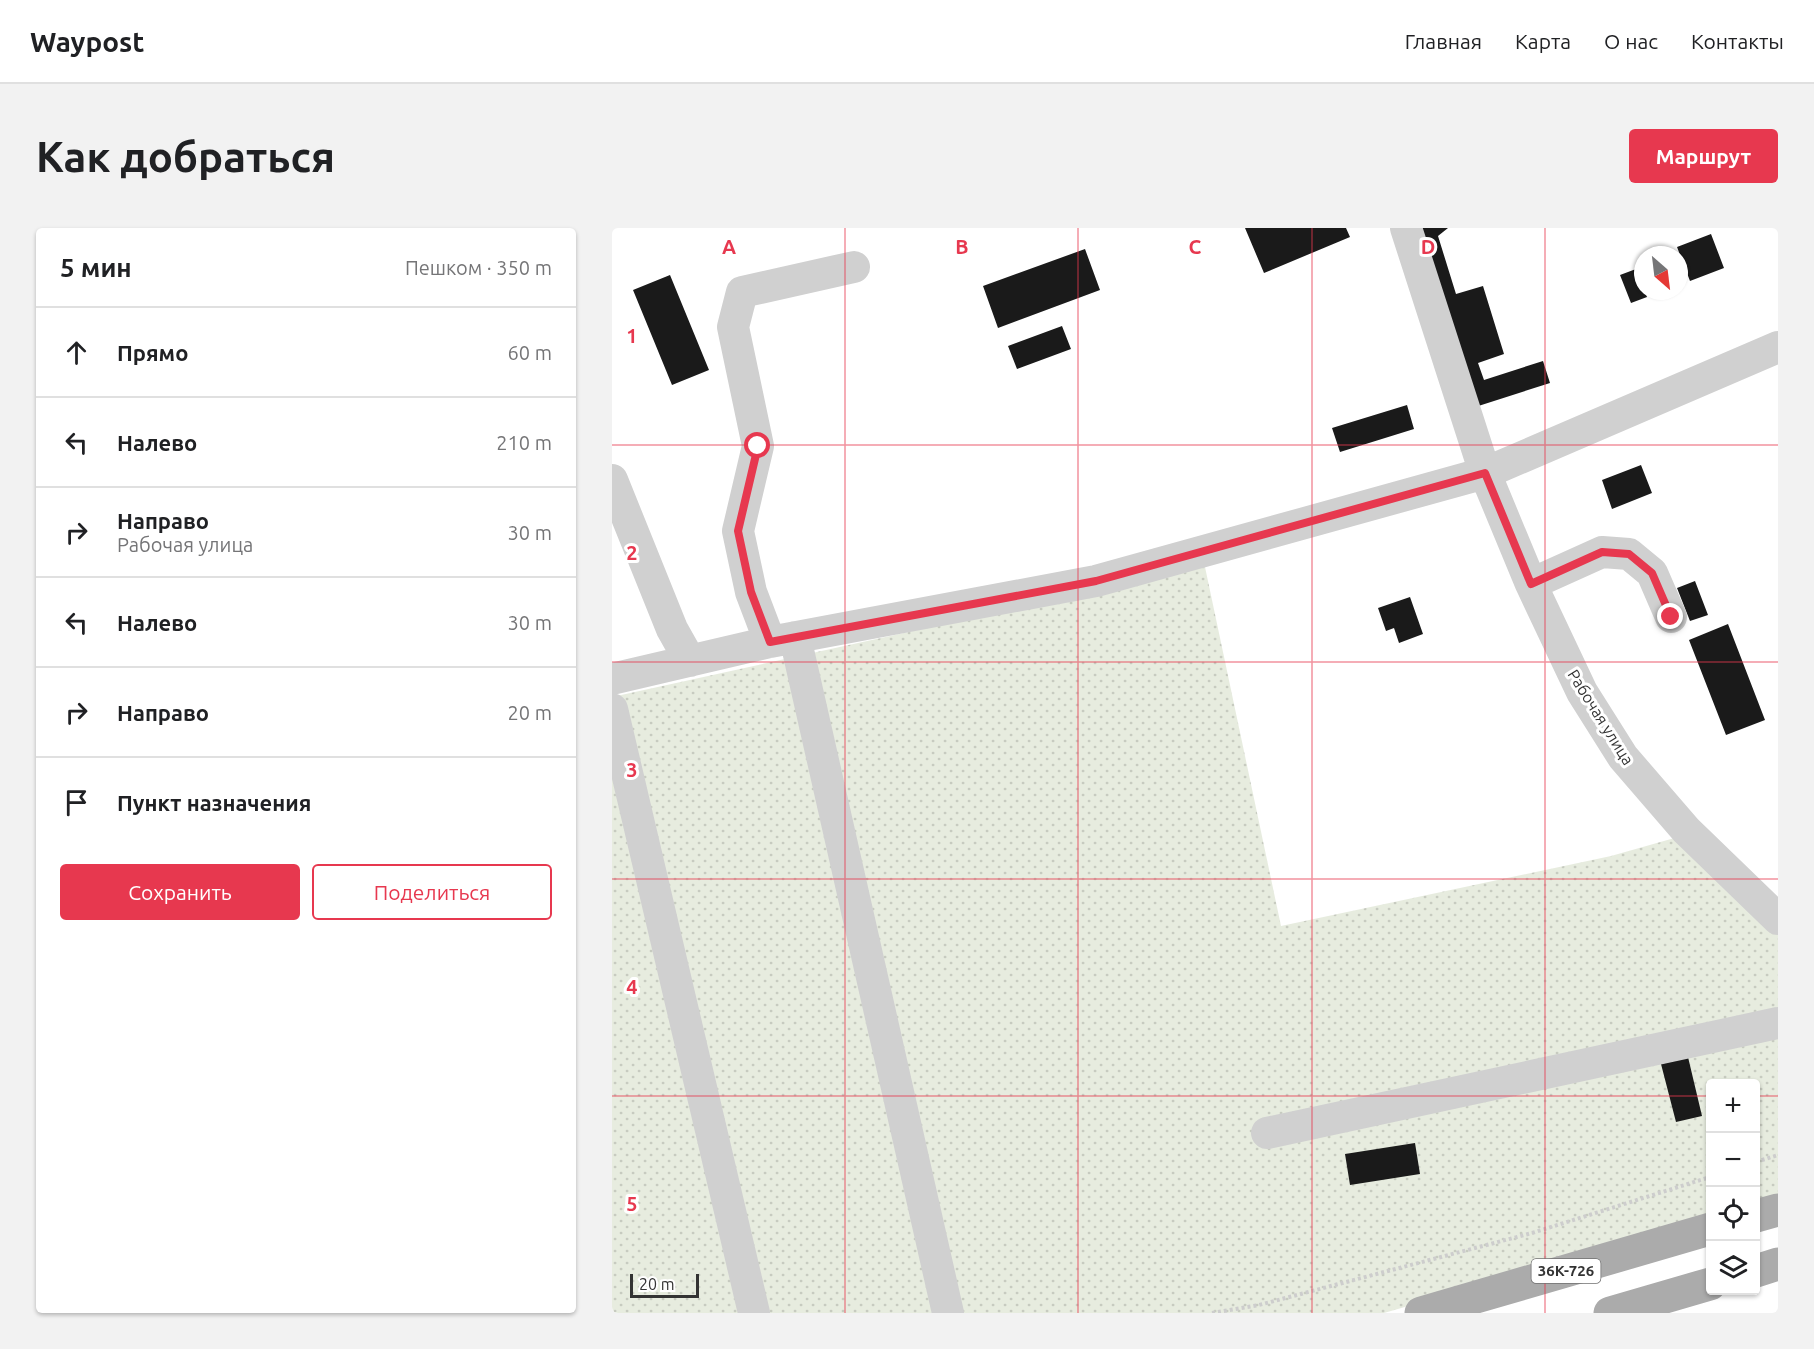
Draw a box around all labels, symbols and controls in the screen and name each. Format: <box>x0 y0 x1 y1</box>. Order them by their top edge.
text: Waypost <box>30 26 144 57</box>
text: Главная <box>1405 29 1482 53</box>
text: Карта <box>1515 29 1571 53</box>
text: О нас <box>1604 29 1658 53</box>
text: Контакты <box>1691 29 1784 53</box>
button: Маршрут <box>1629 129 1778 183</box>
text: Как добраться <box>36 133 335 180</box>
text: A <box>722 235 736 258</box>
text: B <box>955 235 969 258</box>
text: C <box>1189 235 1202 258</box>
text: D <box>1421 235 1435 258</box>
north arrow <box>1634 246 1688 300</box>
text: 5 мин <box>60 253 132 282</box>
text: Пешком · 350 m <box>405 256 552 279</box>
text: 1 <box>626 324 638 347</box>
icon: ahead <box>60 336 93 369</box>
text: Прямо <box>117 340 188 365</box>
text: 60 m <box>508 341 552 364</box>
icon: left <box>60 426 93 459</box>
text: Налево <box>117 430 197 455</box>
text: 210 m <box>496 431 552 454</box>
route start <box>744 432 770 458</box>
text: Направо <box>117 508 209 533</box>
icon: right <box>60 516 93 549</box>
text: 30 m <box>508 521 552 544</box>
text: Рабочая улица <box>117 533 253 556</box>
text: 2 <box>626 541 638 564</box>
route end <box>1657 603 1683 629</box>
icon: left <box>60 606 93 639</box>
text: Налево <box>117 610 197 635</box>
text: 30 m <box>508 611 552 634</box>
street label: Рабочая улица <box>1564 666 1638 768</box>
icon: right <box>60 696 93 729</box>
text: Направо <box>117 700 209 725</box>
text: 20 m <box>508 701 552 724</box>
text: 3 <box>626 758 638 781</box>
icon: arrive <box>60 786 93 819</box>
text: Пункт назначения <box>117 790 311 815</box>
button: Сохранить <box>60 864 300 920</box>
button: Поделиться <box>312 864 552 920</box>
text: 4 <box>626 975 638 998</box>
map controls <box>1706 1079 1760 1295</box>
button: + <box>1706 1079 1760 1133</box>
button: − <box>1706 1133 1760 1187</box>
button: locate <box>1706 1187 1760 1241</box>
text: 5 <box>626 1192 638 1215</box>
button: layers <box>1706 1241 1760 1295</box>
road number: 36К-726 <box>1532 1259 1600 1283</box>
scale bar <box>630 1271 699 1298</box>
text: 20 m <box>639 1275 675 1293</box>

